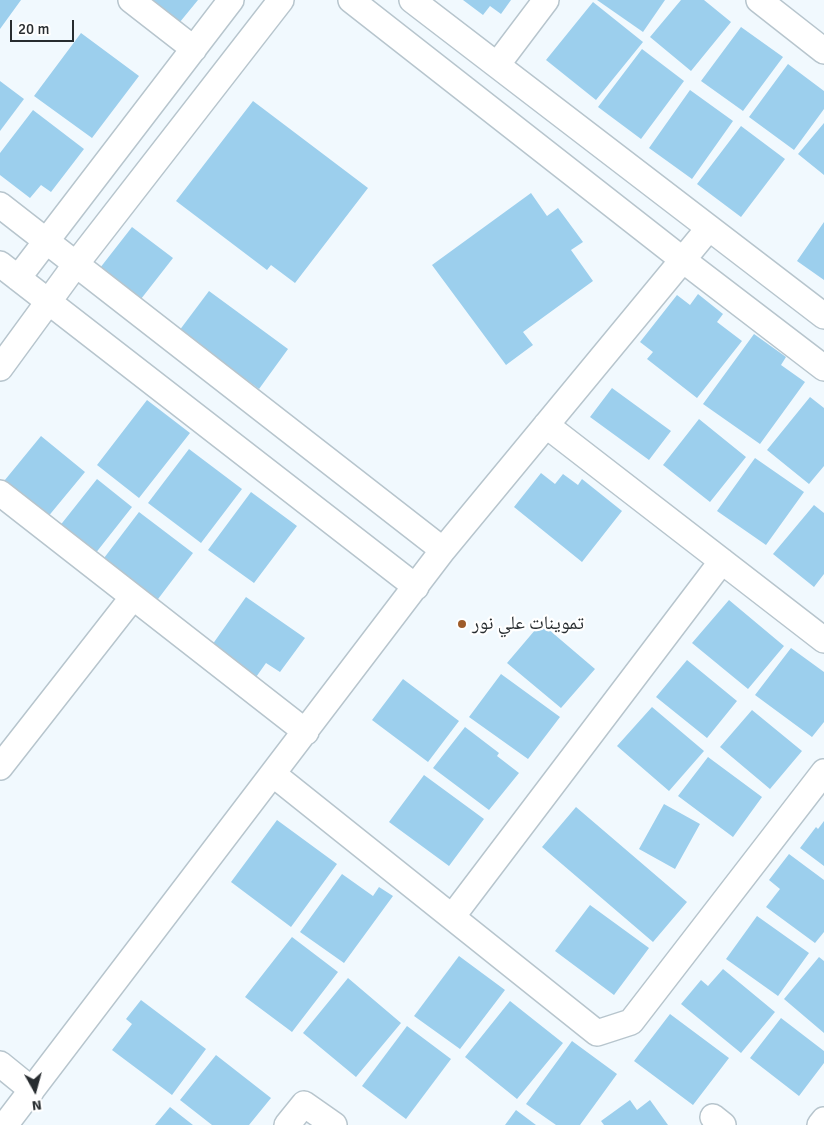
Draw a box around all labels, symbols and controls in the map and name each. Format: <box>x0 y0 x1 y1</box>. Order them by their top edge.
scale bar <box>12 10 76 42</box>
text: 20 m <box>18 20 49 38</box>
place label: تموينات علي نور <box>472 613 584 635</box>
marker: تموينات علي نور <box>456 618 468 630</box>
north arrow <box>10 1065 60 1115</box>
text: N <box>31 1096 43 1114</box>

